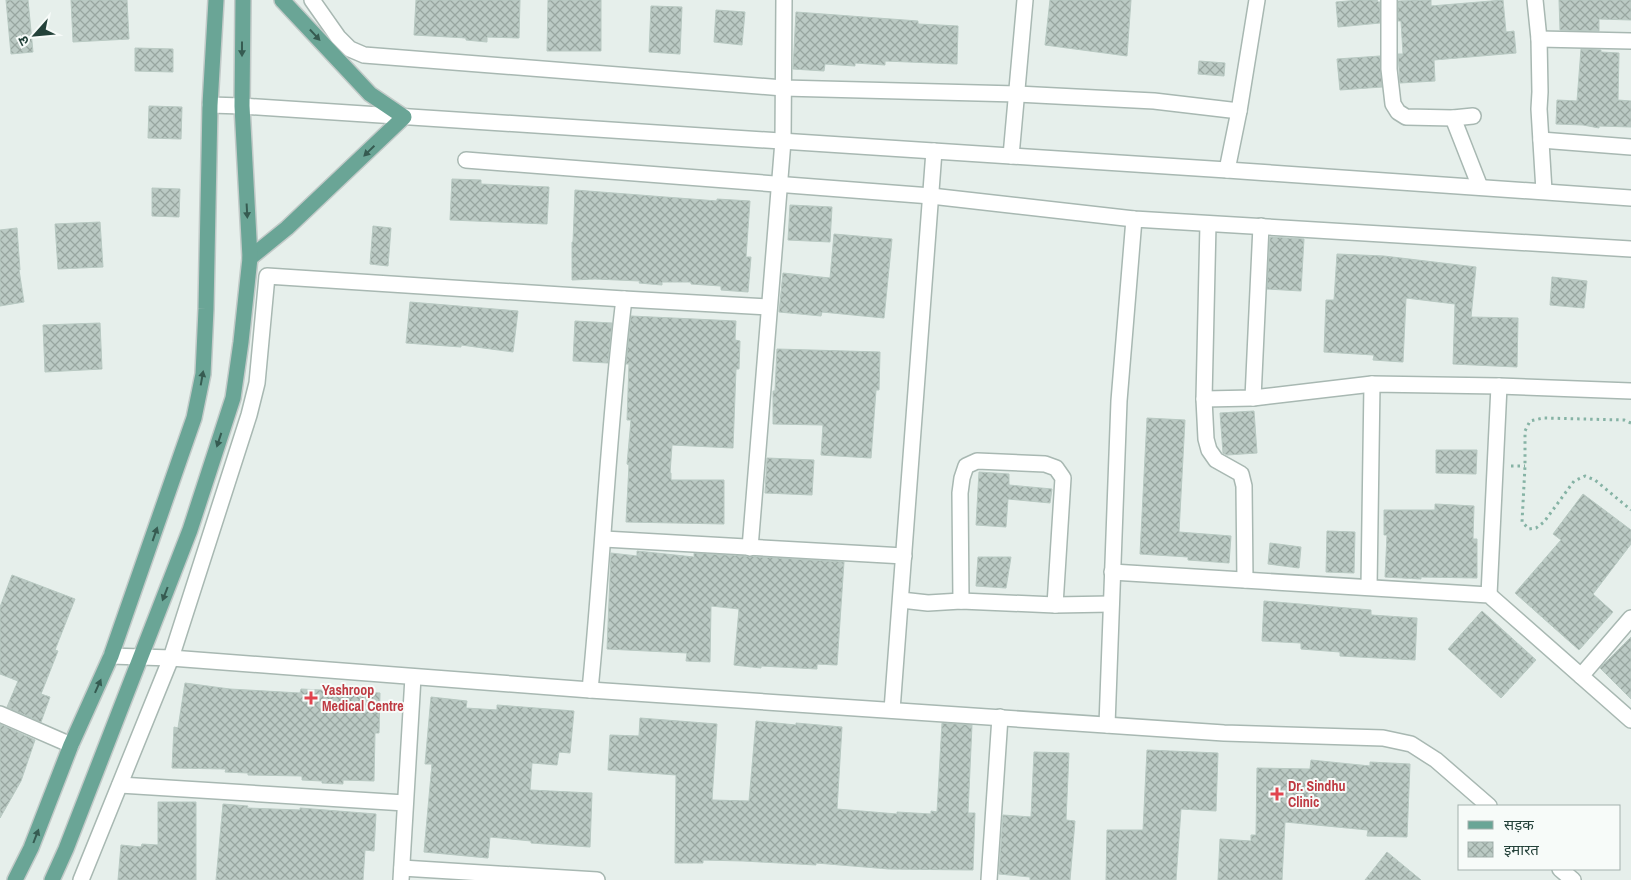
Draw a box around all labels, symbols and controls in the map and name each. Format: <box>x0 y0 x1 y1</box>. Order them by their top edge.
north arrow <box>10 10 60 60</box>
one-way arrow <box>309 29 321 41</box>
text: उ <box>13 32 33 49</box>
one-way arrow <box>238 41 246 57</box>
one-way arrow <box>363 145 375 157</box>
one-way arrow <box>244 203 252 219</box>
one-way arrow <box>198 370 206 386</box>
one-way arrow <box>215 433 222 448</box>
one-way arrow <box>151 526 159 541</box>
one-way arrow <box>161 587 169 601</box>
one-way arrow <box>94 679 102 693</box>
place label: Yashroop Medical Centre <box>322 681 404 715</box>
marker: Yashroop Medical Centre <box>304 691 318 705</box>
place label: Dr. Sindhu Clinic <box>1288 777 1345 811</box>
marker: Dr. Sindhu Clinic <box>1270 787 1284 801</box>
legend <box>1458 805 1621 870</box>
text: सड़क <box>1504 814 1534 835</box>
one-way arrow <box>32 828 40 843</box>
text: इमारत <box>1504 839 1539 860</box>

